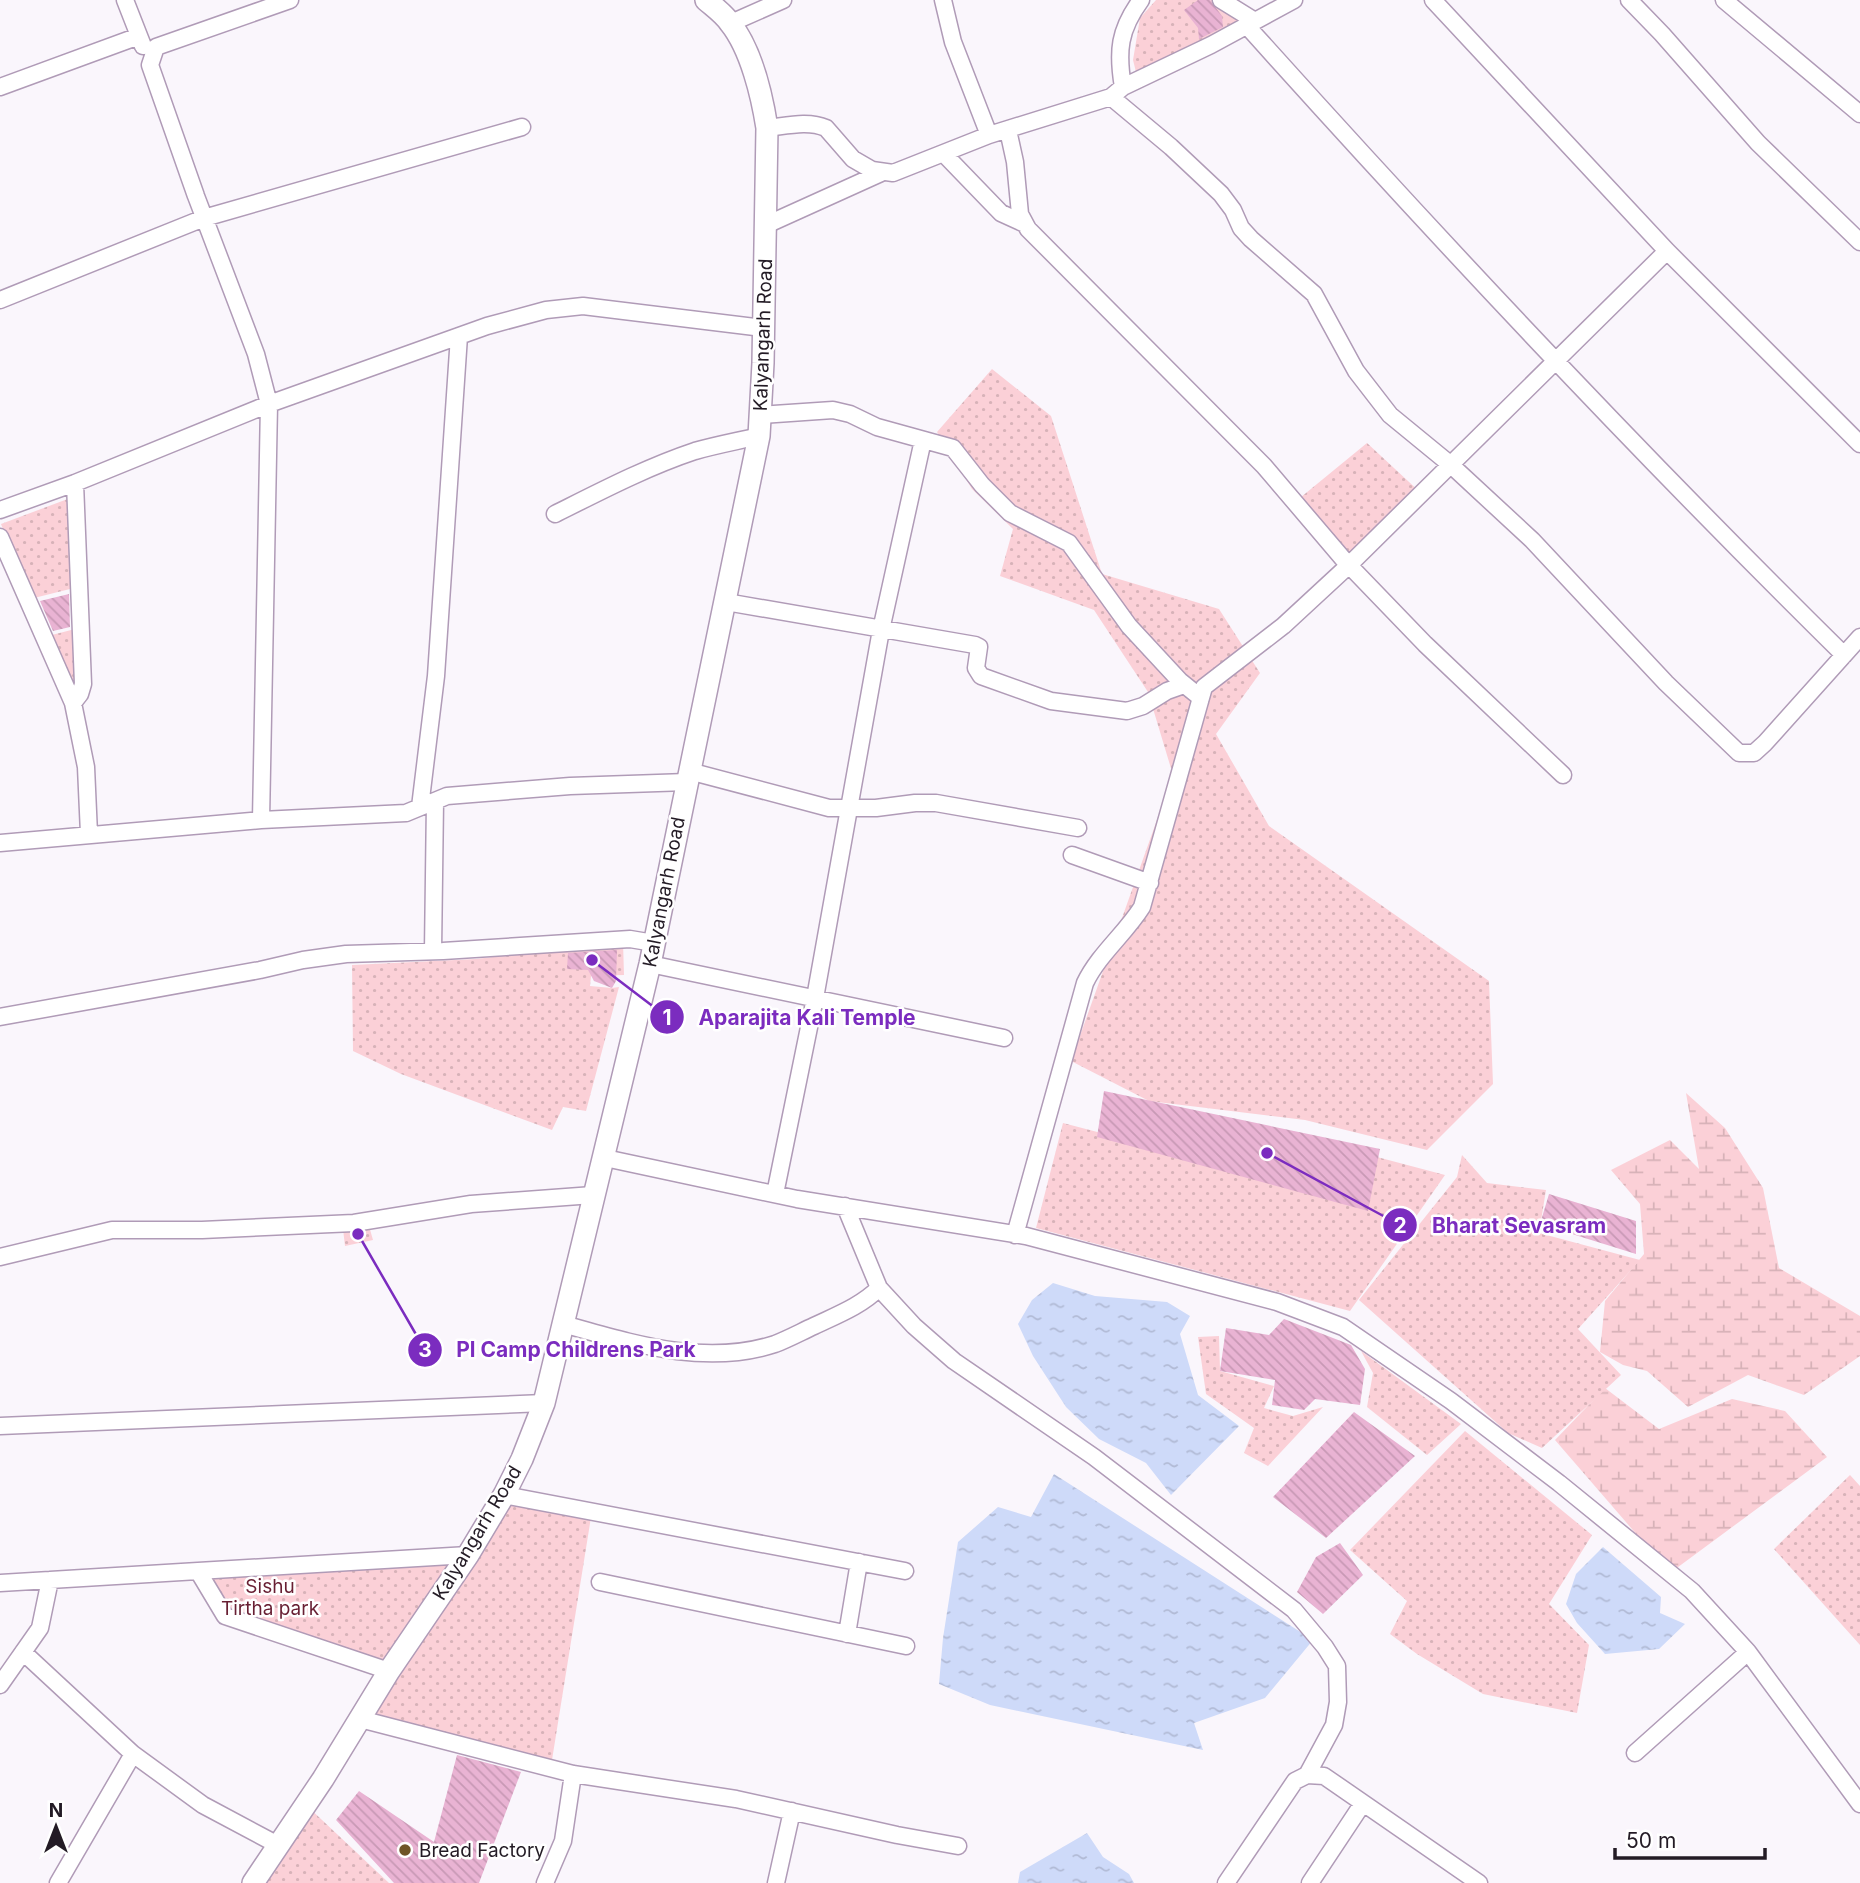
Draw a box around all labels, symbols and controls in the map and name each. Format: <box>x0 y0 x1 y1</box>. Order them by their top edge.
street label: Kalyangarh Road <box>749 258 777 412</box>
street label: Kalyangarh Road <box>638 815 690 969</box>
callout: Aparajita Kali Temple <box>649 996 929 1038</box>
text: 1 <box>662 1005 672 1030</box>
text: Aparajita Kali Temple <box>698 1005 916 1030</box>
callout: Bharat Sevasram <box>1382 1204 1620 1246</box>
text: 2 <box>1393 1213 1407 1238</box>
text: Bharat Sevasram <box>1432 1213 1606 1238</box>
callout: Pl Camp Childrens Park <box>407 1329 710 1371</box>
text: 3 <box>418 1337 432 1362</box>
text: Pl Camp Childrens Park <box>456 1337 697 1362</box>
street label: Kalyangarh Road <box>428 1462 526 1604</box>
park label: Sishu Tirtha park <box>221 1575 320 1620</box>
north arrow <box>21 1792 91 1862</box>
text: N <box>49 1799 63 1822</box>
scale bar <box>1615 1816 1766 1860</box>
text: 50 m <box>1626 1828 1676 1853</box>
place label: Bread Factory <box>419 1839 545 1862</box>
marker: Bread Factory <box>397 1842 413 1858</box>

